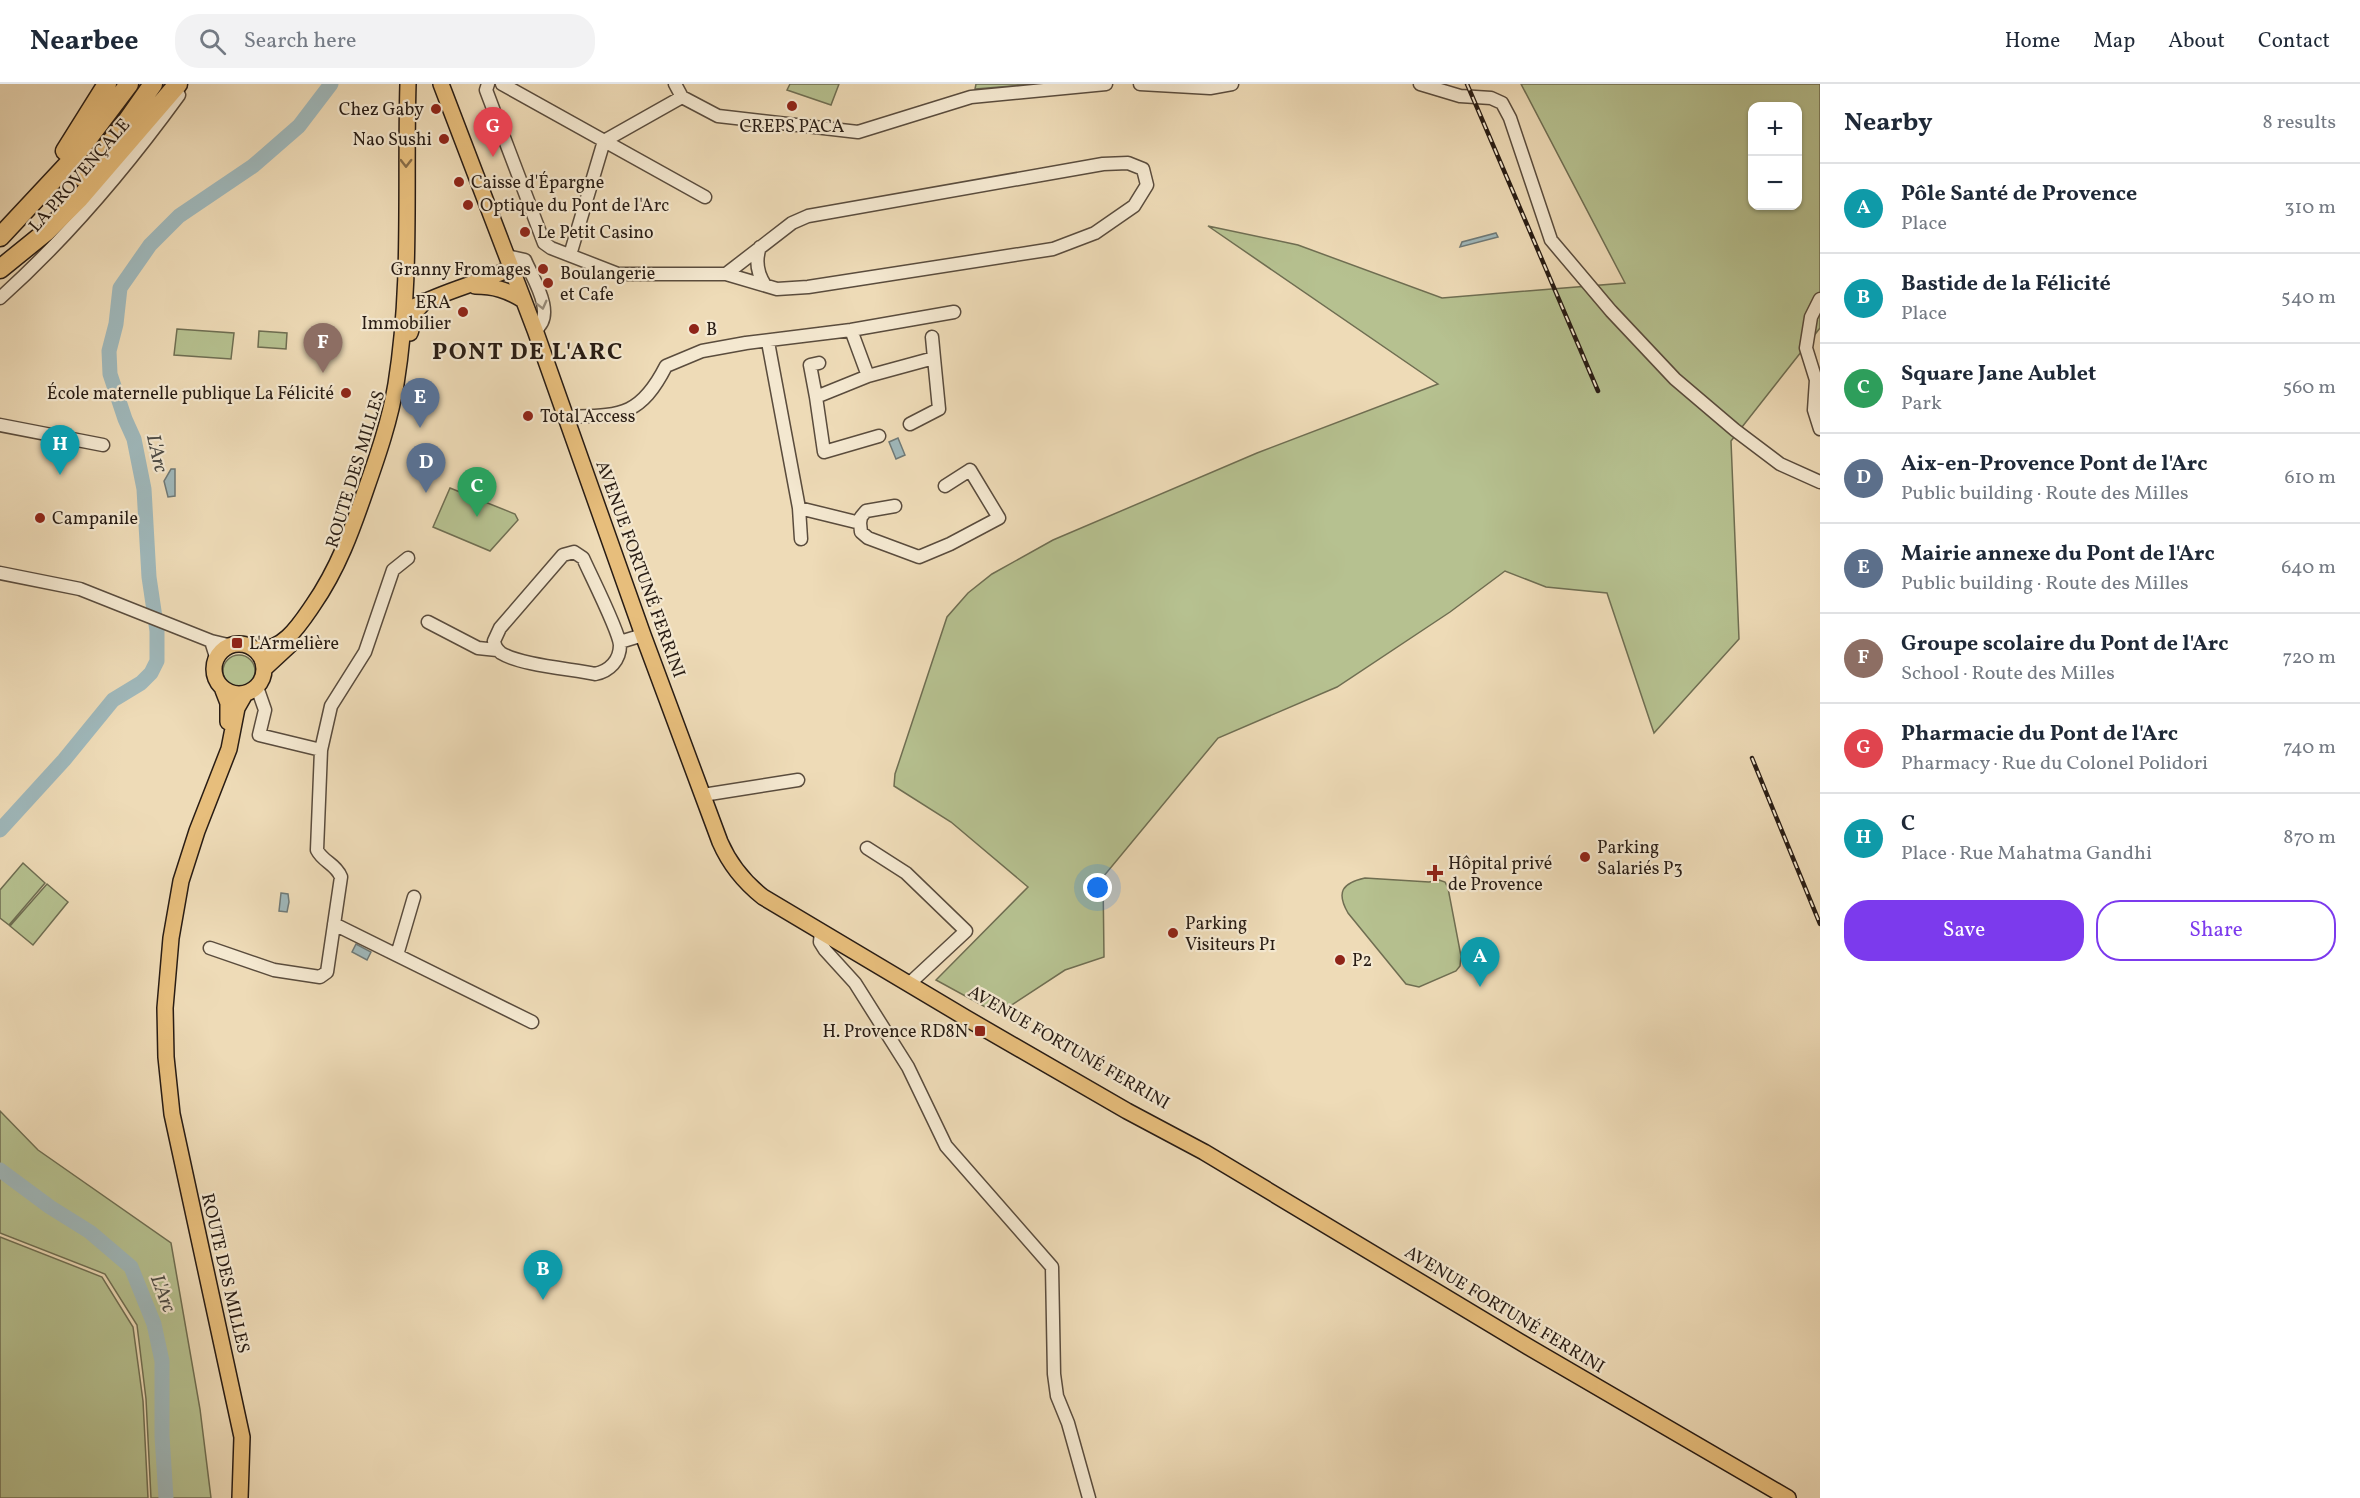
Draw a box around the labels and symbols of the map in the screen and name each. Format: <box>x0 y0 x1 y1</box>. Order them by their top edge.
place label: Chez Gaby <box>339 98 424 123</box>
marker: CREPS PACA <box>785 99 799 113</box>
marker: Chez Gaby <box>429 102 443 116</box>
pin: G <box>474 107 512 157</box>
street label: LA PROVENÇALE <box>24 114 137 238</box>
place label: CREPS PACA <box>740 115 845 140</box>
place label: Nao Sushi <box>353 128 432 153</box>
marker: Nao Sushi <box>437 132 451 146</box>
one-way arrow <box>400 159 412 168</box>
place label: Caisse d'Épargne <box>471 171 604 196</box>
marker: Caisse d'Épargne <box>452 175 466 189</box>
place label: Optique du Pont de l'Arc <box>480 194 669 219</box>
marker: Optique du Pont de l'Arc <box>461 198 475 212</box>
place label: Le Petit Casino <box>537 221 654 246</box>
marker: Le Petit Casino <box>518 225 532 239</box>
place label: Granny Fromages <box>391 258 531 283</box>
marker: Granny Fromages <box>536 262 550 276</box>
place label: Boulangerie et Cafe <box>560 262 655 308</box>
marker: Boulangerie et Cafe <box>541 276 555 290</box>
place label: ERA Immobilier <box>361 291 451 337</box>
one-way arrow <box>535 300 548 310</box>
marker: ERA Immobilier <box>456 305 470 319</box>
place label: B <box>706 318 717 343</box>
marker: B <box>687 322 701 336</box>
pin: F <box>304 324 342 373</box>
district label: PONT DE L'ARC <box>432 336 624 370</box>
pin: E <box>400 378 440 428</box>
place label: École maternelle publique La Félicité <box>47 382 334 407</box>
marker: École maternelle publique La Félicité <box>339 386 353 400</box>
street label: ROUTE DES MILLES <box>321 388 392 551</box>
place label: Total Access <box>540 405 635 430</box>
marker: Total Access <box>521 409 535 423</box>
pin: H <box>40 426 80 475</box>
water label: L'Arc <box>138 432 174 476</box>
pin: D <box>406 444 446 493</box>
street label: AVENUE FORTUNÉ FERRINI <box>589 457 691 682</box>
pin: C <box>458 468 496 517</box>
place label: Campanile <box>52 507 138 532</box>
marker: Campanile <box>33 511 47 525</box>
place label: L'Armelière <box>249 632 339 657</box>
marker: L'Armelière <box>230 636 244 650</box>
place label: Parking Salariés P3 <box>1597 836 1683 882</box>
marker: Parking Salariés P3 <box>1578 850 1592 864</box>
place label: Hôpital privé de Provence <box>1448 852 1552 898</box>
marker: Hôpital privé de Provence <box>1426 864 1444 882</box>
your location <box>1083 873 1112 902</box>
place label: Parking Visiteurs P1 <box>1185 912 1276 958</box>
marker: Parking Visiteurs P1 <box>1166 926 1180 940</box>
pin: A <box>1460 938 1500 987</box>
place label: P2 <box>1352 949 1372 974</box>
marker: P2 <box>1333 953 1347 967</box>
street label: AVENUE FORTUNÉ FERRINI <box>963 980 1174 1116</box>
place label: H. Provence RD8N <box>822 1020 968 1045</box>
marker: H. Provence RD8N <box>973 1024 987 1038</box>
street label: ROUTE DES MILLES <box>194 1191 255 1356</box>
street label: AVENUE FORTUNÉ FERRINI <box>1399 1240 1609 1380</box>
pin: B <box>524 1250 562 1300</box>
water label: L'Arc <box>142 1271 182 1317</box>

